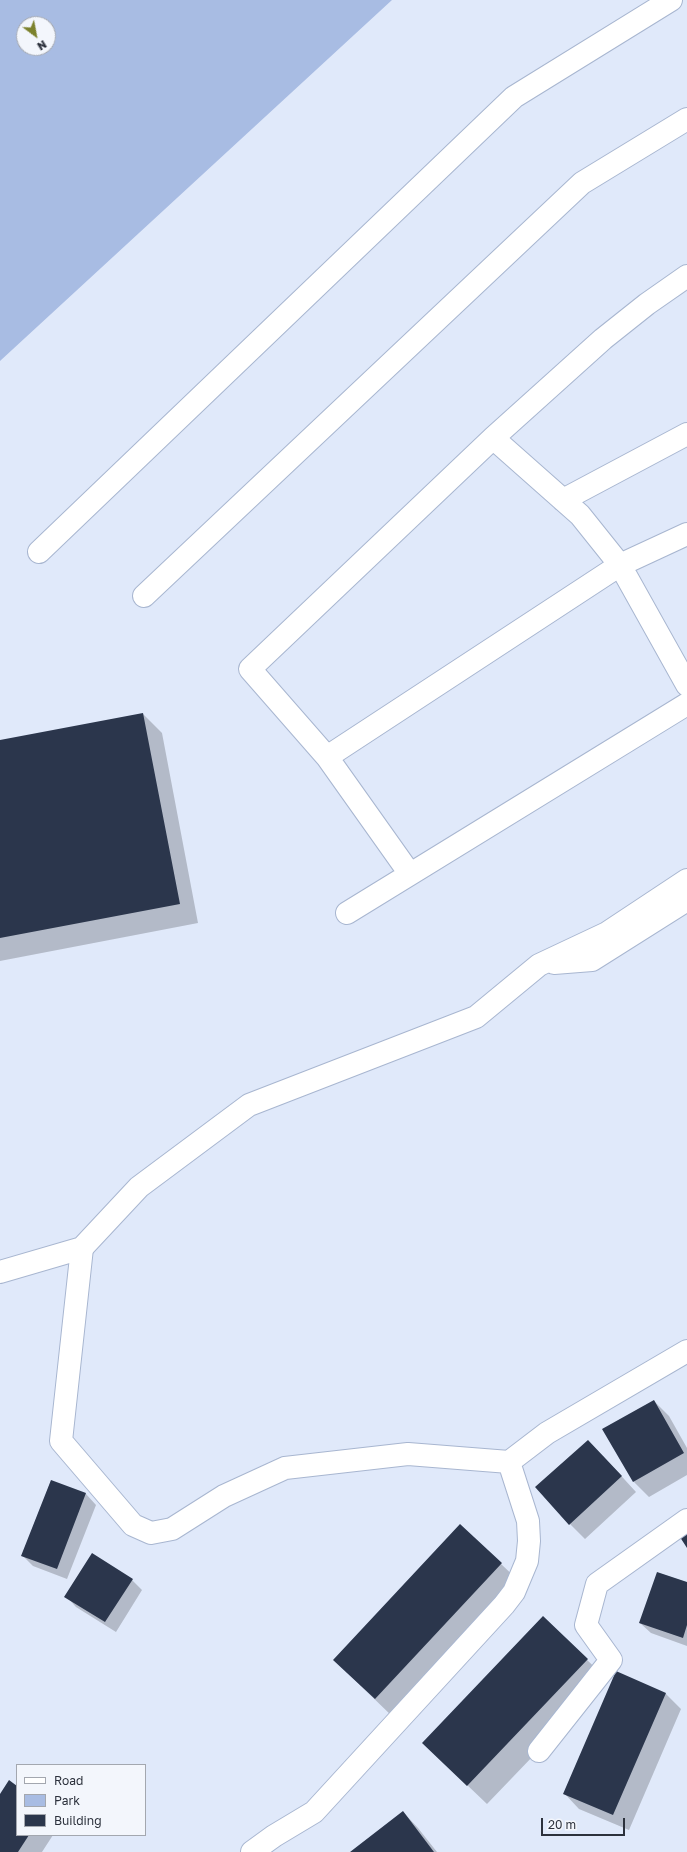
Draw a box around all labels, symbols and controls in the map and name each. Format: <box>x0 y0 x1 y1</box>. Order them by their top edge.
north arrow <box>16 16 56 56</box>
text: N <box>35 38 49 53</box>
legend <box>16 1764 146 1836</box>
text: Road <box>54 1773 83 1788</box>
text: Park <box>54 1793 80 1808</box>
scale bar <box>543 1810 627 1836</box>
text: Building <box>54 1813 102 1828</box>
text: 20 m <box>548 1817 576 1832</box>

